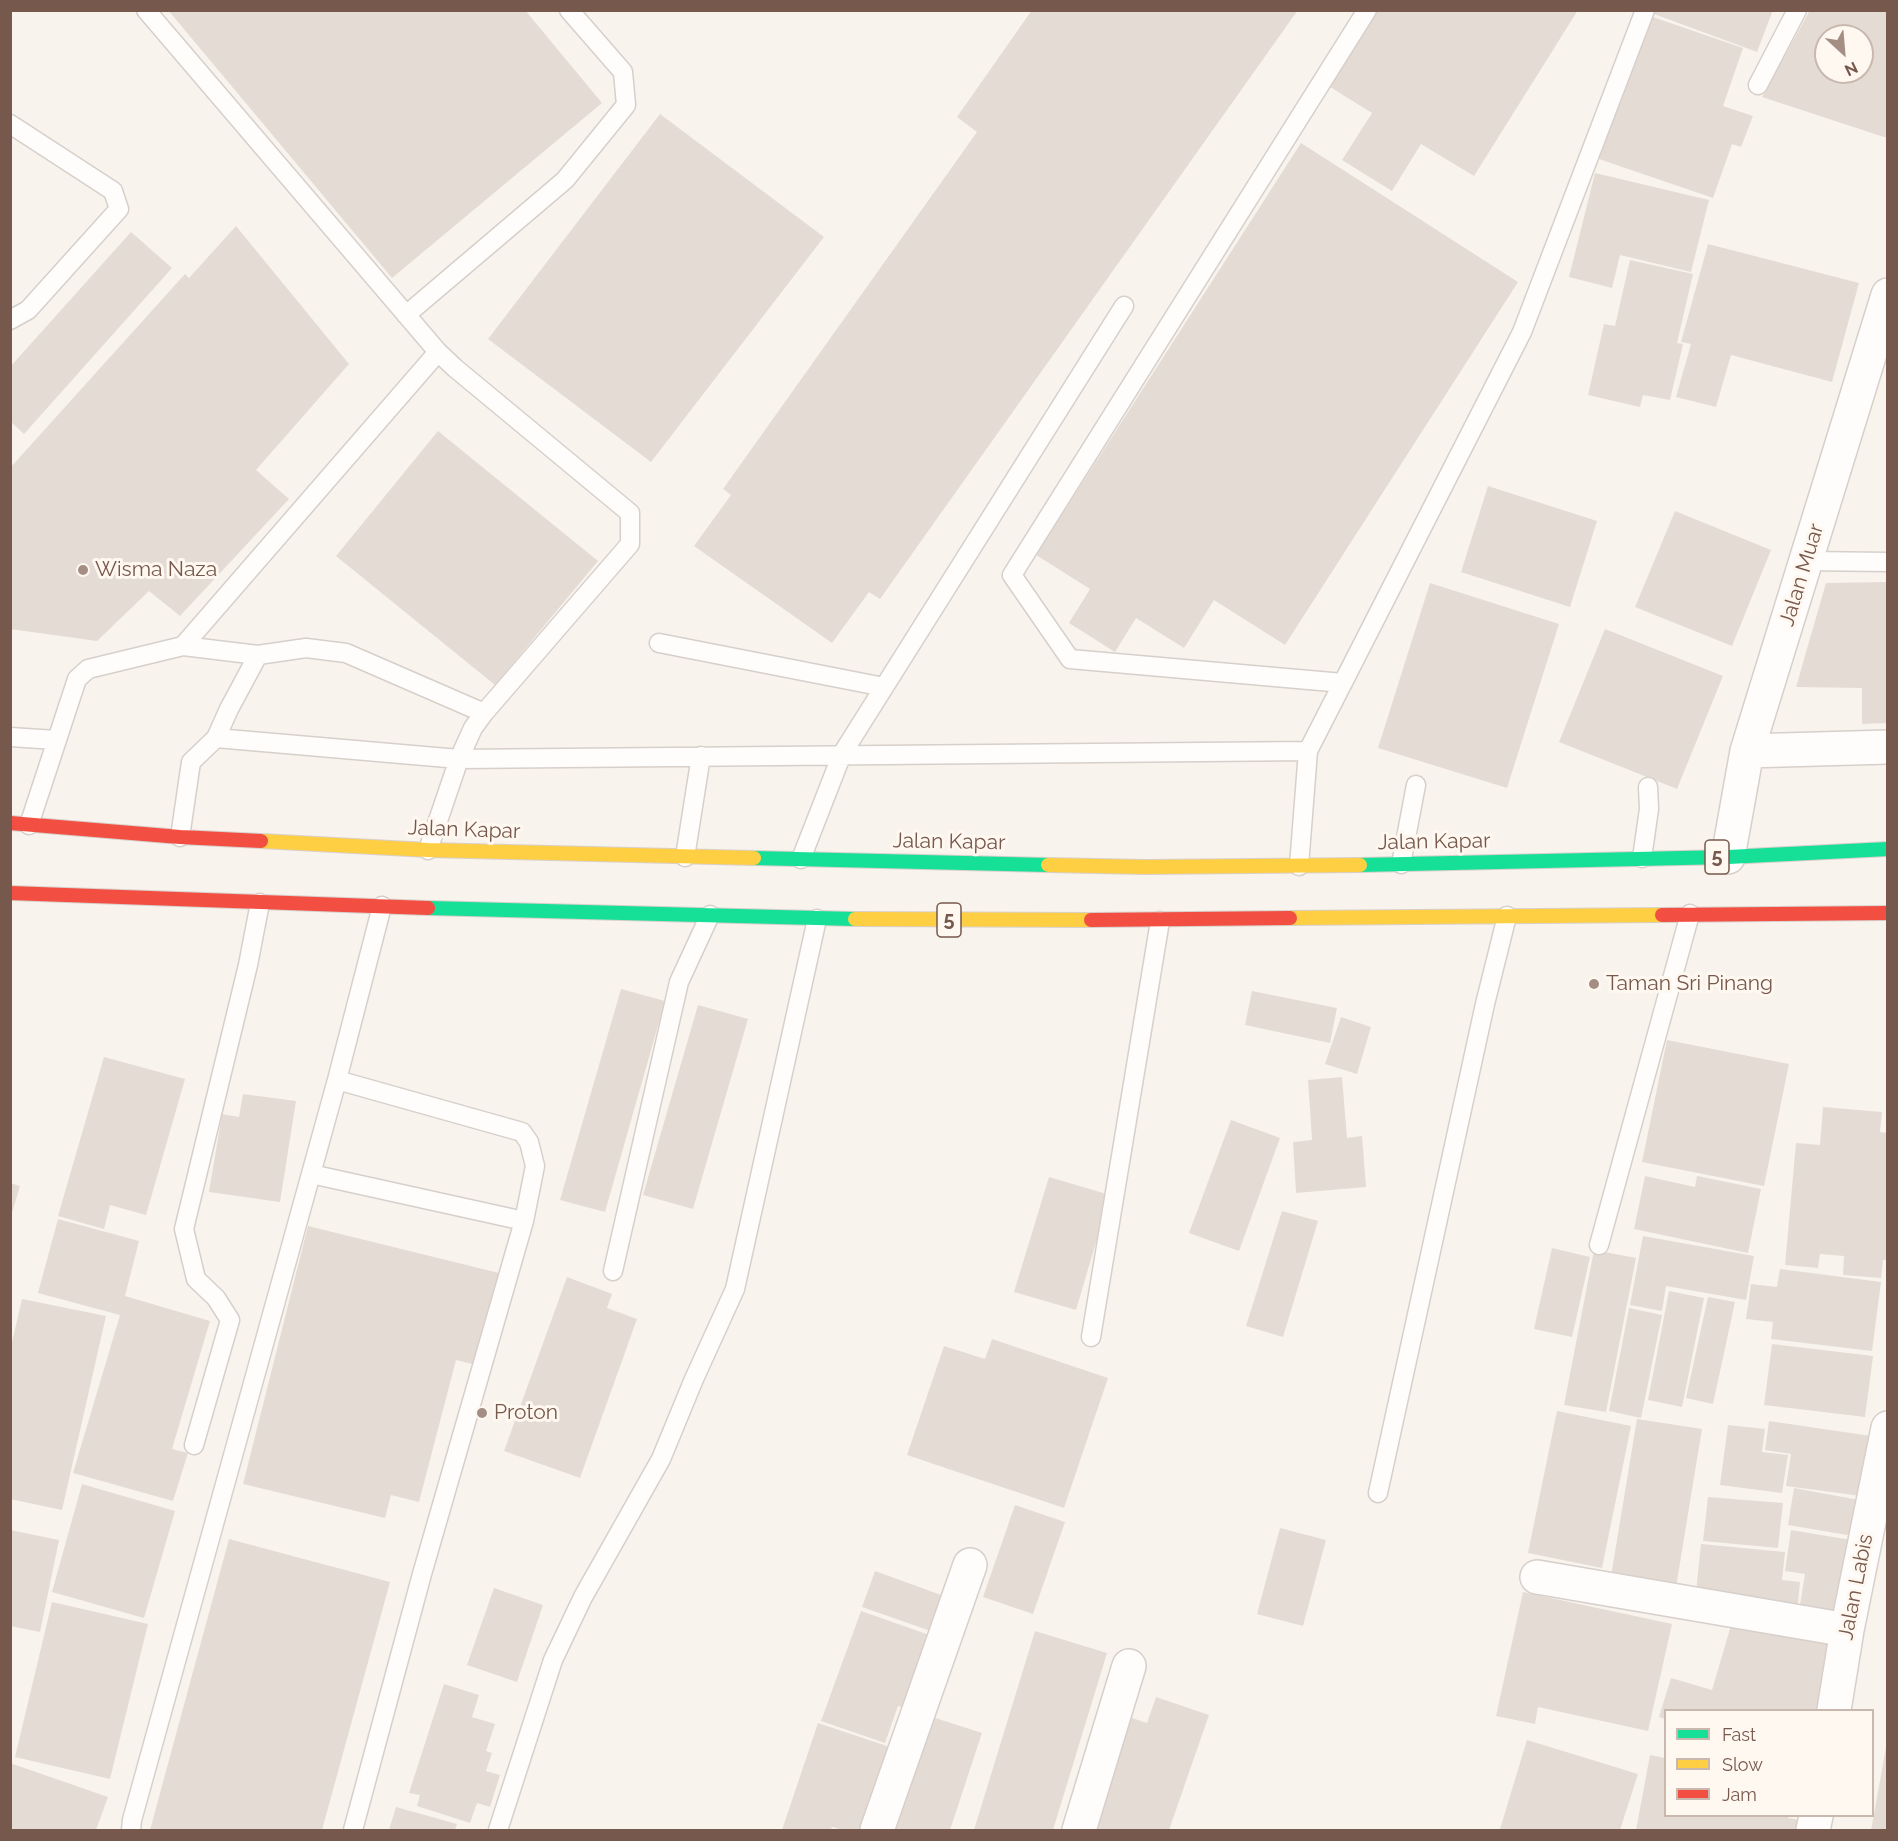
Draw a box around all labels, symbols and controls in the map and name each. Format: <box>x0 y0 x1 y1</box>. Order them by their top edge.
north arrow <box>1814 24 1874 84</box>
text: N <box>1842 58 1861 80</box>
street label: Jalan Muar <box>1774 521 1830 629</box>
place label: Wisma Naza <box>95 557 217 583</box>
marker: Wisma Naza <box>76 563 90 577</box>
street label: Jalan Kapar <box>407 815 521 845</box>
street label: Jalan Kapar <box>892 828 1006 856</box>
street label: Jalan Kapar <box>1377 828 1491 856</box>
road number: 5 <box>1705 840 1729 874</box>
road number: 5 <box>937 903 961 937</box>
place label: Taman Sri Pinang <box>1606 971 1773 997</box>
marker: Taman Sri Pinang <box>1587 977 1601 991</box>
place label: Proton <box>494 1400 558 1426</box>
marker: Proton <box>475 1406 489 1420</box>
street label: Jalan Labis <box>1833 1532 1879 1642</box>
legend <box>1664 1709 1874 1817</box>
text: Fast <box>1722 1724 1756 1745</box>
text: Slow <box>1722 1754 1763 1775</box>
text: Jam <box>1722 1784 1757 1805</box>

